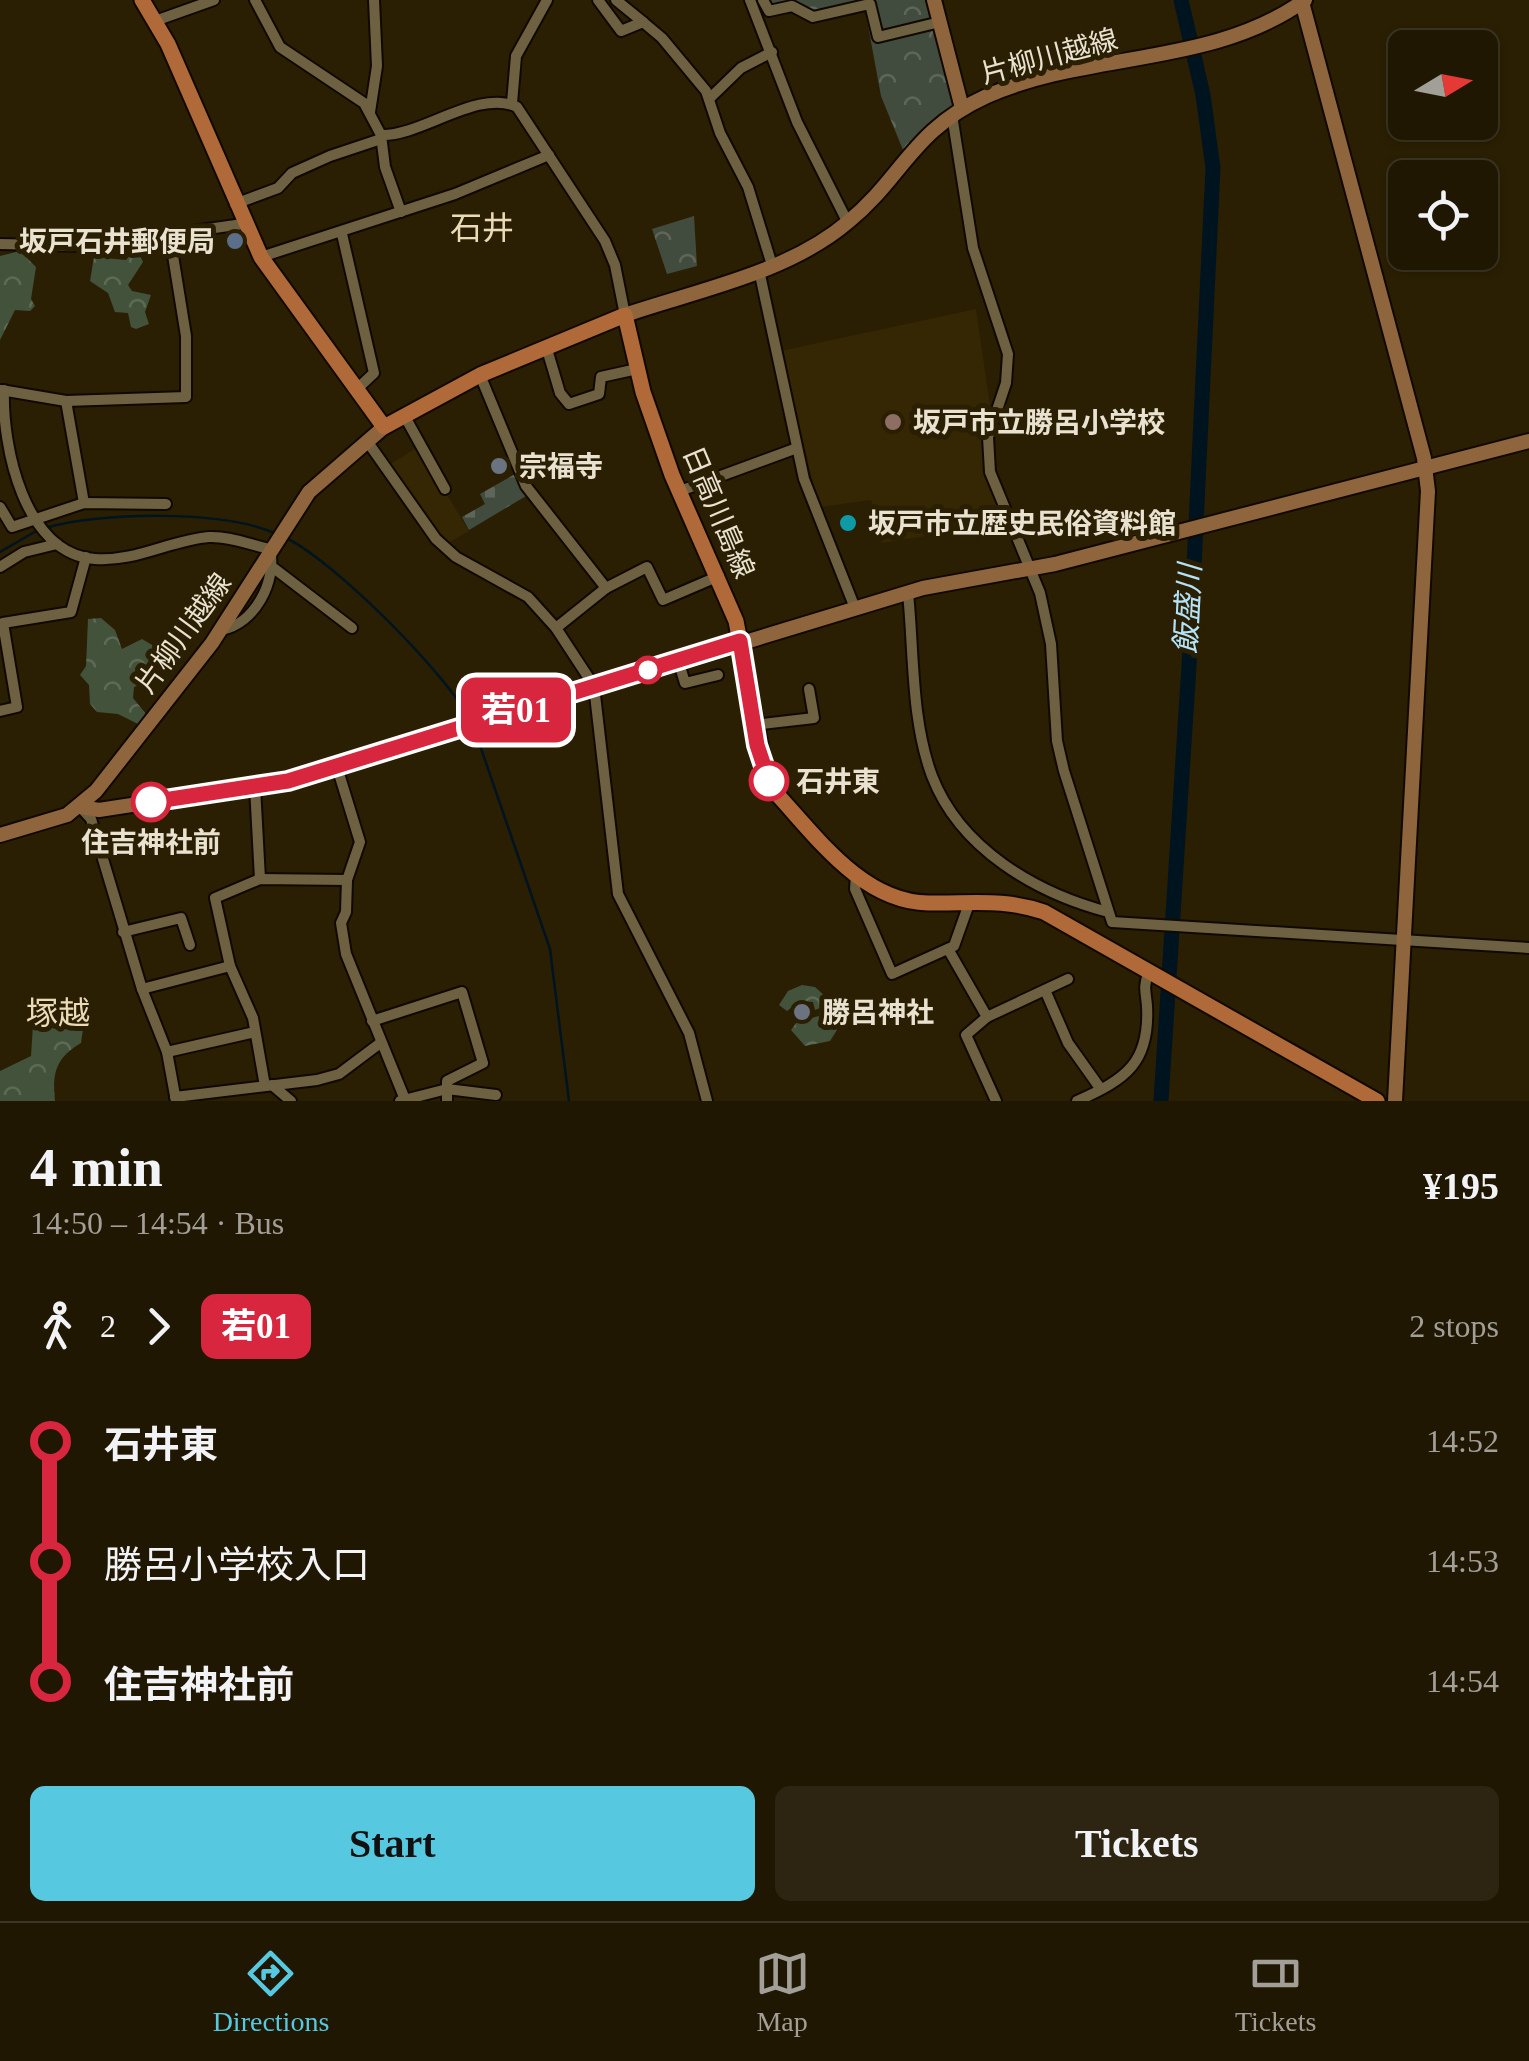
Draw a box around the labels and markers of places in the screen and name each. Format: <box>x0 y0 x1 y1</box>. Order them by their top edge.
place label: 坂戸石井郵便局 <box>19 226 215 257</box>
marker: 坂戸石井郵便局 <box>224 230 246 252</box>
place label: 坂戸市立勝呂小学校 <box>913 407 1165 438</box>
marker: 坂戸市立勝呂小学校 <box>882 411 904 433</box>
place label: 宗福寺 <box>519 451 603 482</box>
marker: 宗福寺 <box>488 455 510 477</box>
place label: 坂戸市立歴史民俗資料館 <box>868 508 1176 539</box>
marker: 坂戸市立歴史民俗資料館 <box>837 512 859 534</box>
unlabelled marker <box>635 657 661 683</box>
marker: 石井東 <box>750 762 788 800</box>
place label: 石井東 <box>796 766 880 797</box>
marker: 住吉神社前 <box>132 783 170 821</box>
place label: 住吉神社前 <box>81 827 221 858</box>
place label: 勝呂神社 <box>822 997 934 1028</box>
marker: 勝呂神社 <box>791 1001 813 1023</box>

